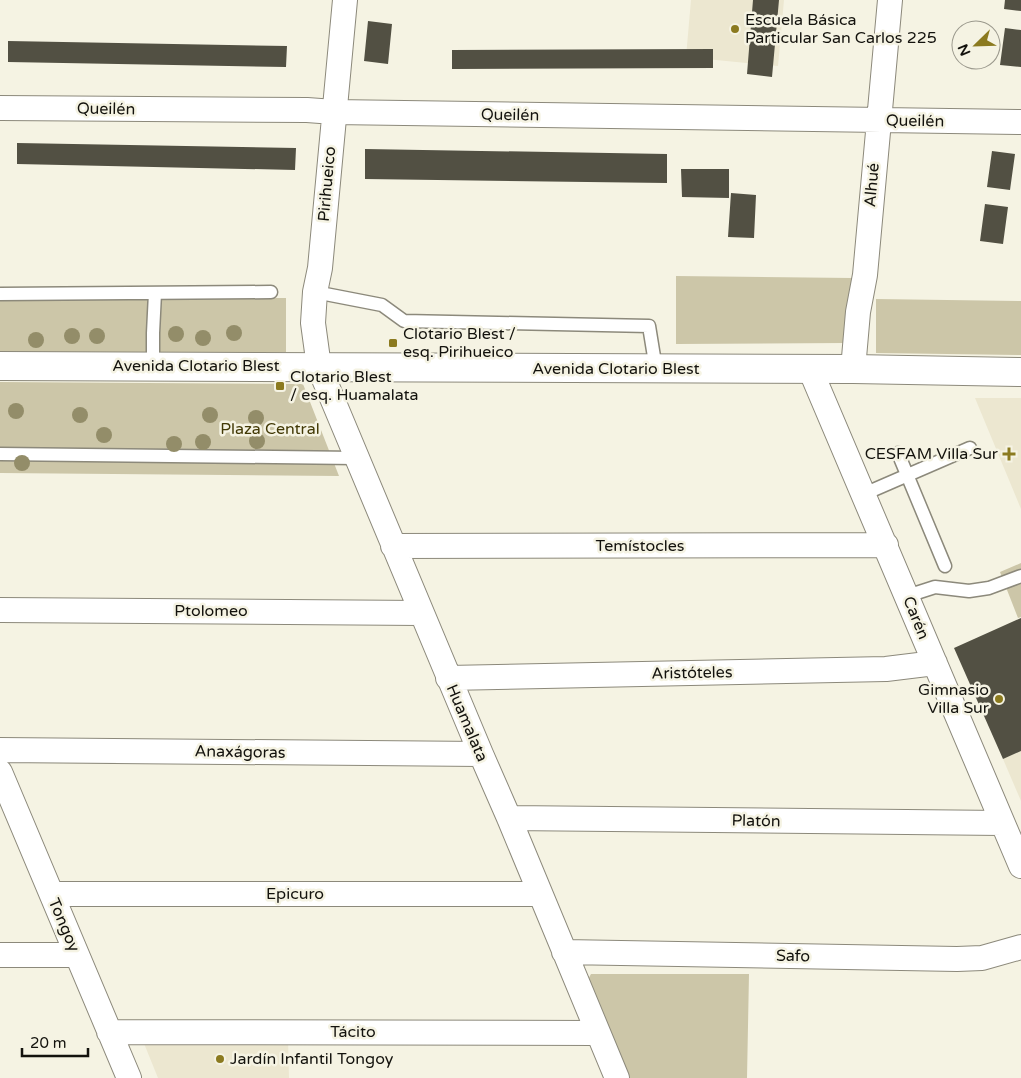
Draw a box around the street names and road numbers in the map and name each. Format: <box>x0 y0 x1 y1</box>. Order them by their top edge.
street label: Queilén <box>77 98 135 120</box>
street label: Queilén <box>481 104 539 126</box>
street label: Queilén <box>886 110 944 132</box>
street label: Pirihueico <box>314 146 340 222</box>
street label: Alhué <box>860 162 884 208</box>
street label: Avenida Clotario Blest <box>112 356 280 376</box>
street label: Avenida Clotario Blest <box>532 359 700 379</box>
street label: Temístocles <box>595 536 685 556</box>
street label: Carén <box>898 593 934 643</box>
street label: Ptolomeo <box>174 601 248 621</box>
street label: Aristóteles <box>651 662 733 684</box>
street label: Huamalata <box>442 681 492 765</box>
street label: Anaxágoras <box>194 741 286 763</box>
street label: Platón <box>731 811 781 831</box>
street label: Epicuro <box>266 884 324 904</box>
street label: Tongoy <box>44 895 84 955</box>
street label: Safo <box>776 946 810 966</box>
street label: Tácito <box>330 1022 376 1042</box>

